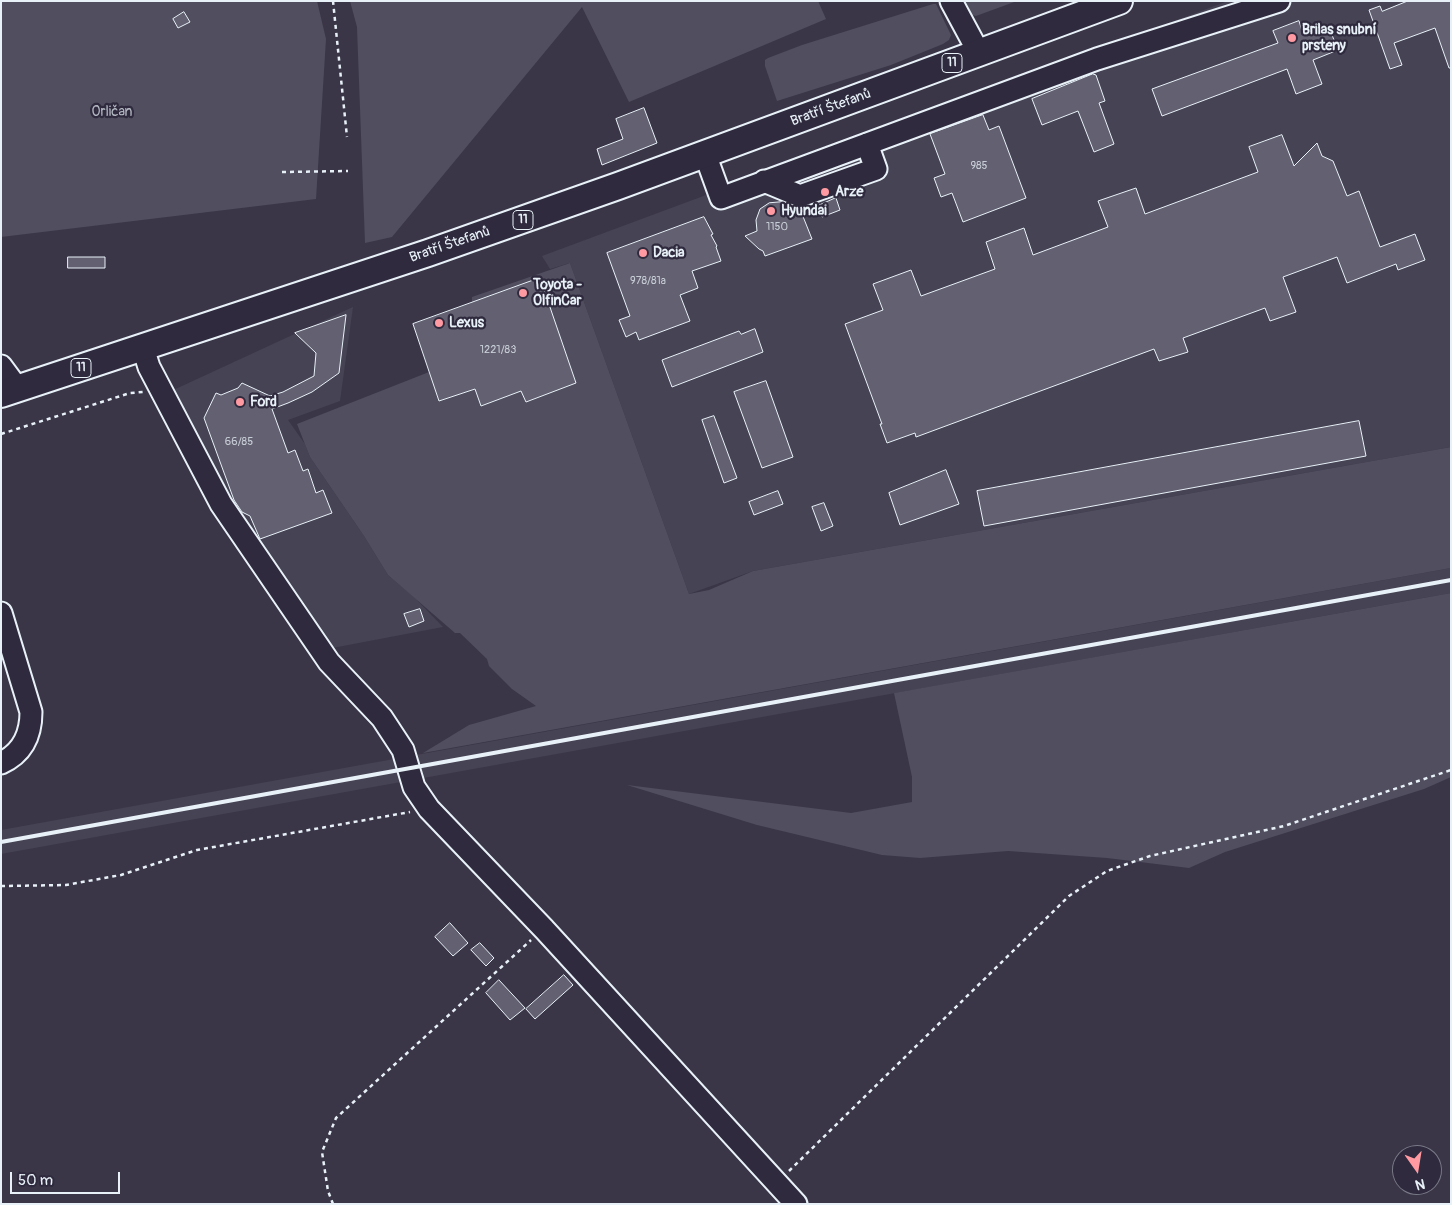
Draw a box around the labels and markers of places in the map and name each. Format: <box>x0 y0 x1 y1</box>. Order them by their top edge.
place label: Brilas snubní prsteny <box>1302 22 1376 54</box>
marker: Brilas snubní prsteny <box>1286 32 1298 44</box>
place label: Arze <box>835 184 863 200</box>
marker: Arze <box>819 186 831 198</box>
place label: Hyundai <box>781 203 827 219</box>
marker: Hyundai <box>765 205 777 217</box>
place label: Dacia <box>653 245 684 261</box>
marker: Dacia <box>637 247 649 259</box>
place label: Toyota - OlfinCar <box>533 277 582 310</box>
marker: Toyota - OlfinCar <box>517 287 529 299</box>
place label: Lexus <box>449 315 484 331</box>
marker: Lexus <box>433 317 445 329</box>
place label: Ford <box>250 394 277 410</box>
marker: Ford <box>234 396 246 408</box>

